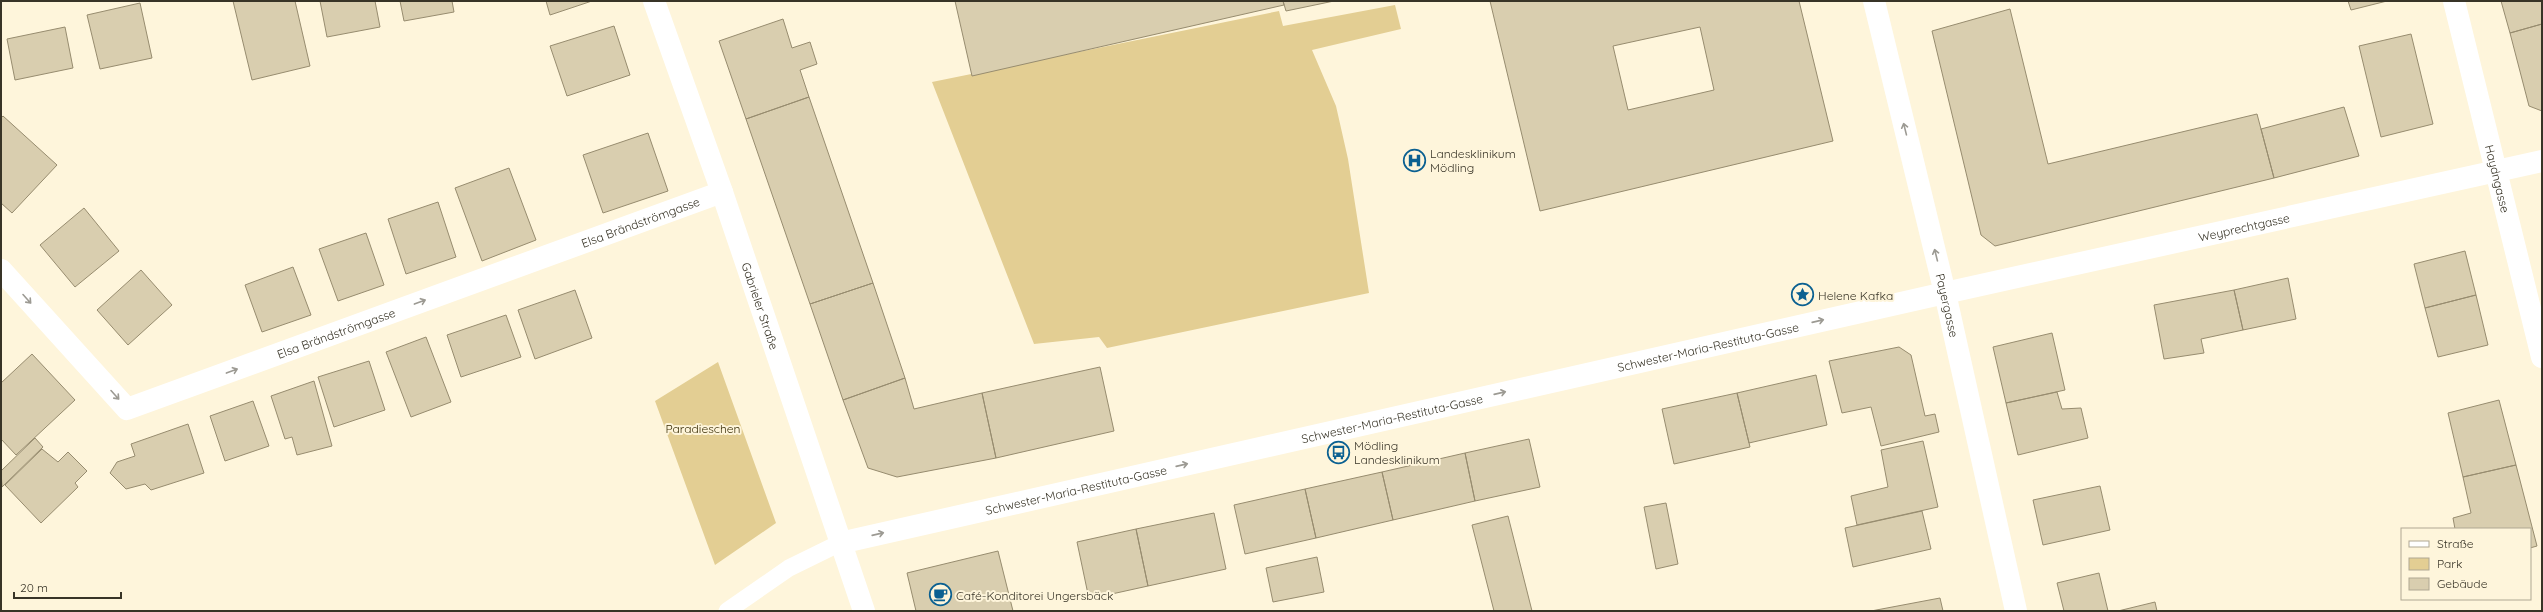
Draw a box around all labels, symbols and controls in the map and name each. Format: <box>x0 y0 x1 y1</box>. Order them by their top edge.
one-way arrow <box>1901 122 1909 135</box>
street label: Haydngasse <box>2482 143 2514 214</box>
place label: Landesklinikum Mödling <box>1430 146 1516 175</box>
hospital icon: Landesklinikum Mödling <box>1402 147 1428 173</box>
street label: Elsa Brändströmgasse <box>579 193 702 250</box>
street label: Weyprechtgasse <box>2197 209 2291 244</box>
one-way arrow <box>1932 249 1939 262</box>
street label: Gabrieler Straße <box>739 260 782 352</box>
street label: Payergasse <box>1933 272 1962 339</box>
place icon: Helene Kafka <box>1789 282 1815 308</box>
place label: Helene Kafka <box>1818 288 1893 303</box>
one-way arrow <box>23 294 32 304</box>
one-way arrow <box>413 298 425 306</box>
street label: Elsa Brändströmgasse <box>275 304 397 361</box>
one-way arrow <box>1811 317 1824 325</box>
street label: Schwester-Maria-Restituta-Gasse <box>1616 319 1800 374</box>
one-way arrow <box>226 366 238 374</box>
one-way arrow <box>1493 388 1506 396</box>
one-way arrow <box>110 390 119 401</box>
street label: Schwester-Maria-Restituta-Gasse <box>1300 390 1484 446</box>
park label: Paradieschen <box>665 421 741 436</box>
place label: Mödling Landesklinikum <box>1354 438 1440 467</box>
bus stop icon: Mödling Landesklinikum <box>1325 439 1351 465</box>
one-way arrow <box>1175 460 1188 468</box>
street label: Schwester-Maria-Restituta-Gasse <box>984 462 1168 517</box>
legend <box>2401 528 2531 600</box>
one-way arrow <box>871 530 884 538</box>
text: Straße <box>2437 536 2474 551</box>
text: Park <box>2437 556 2462 571</box>
scale bar <box>14 574 121 600</box>
text: Gebäude <box>2437 576 2488 591</box>
text: 20 m <box>20 580 48 595</box>
cafe icon: Café-Konditorei Ungersbäck <box>928 582 954 608</box>
place label: Café-Konditorei Ungersbäck <box>956 588 1114 603</box>

